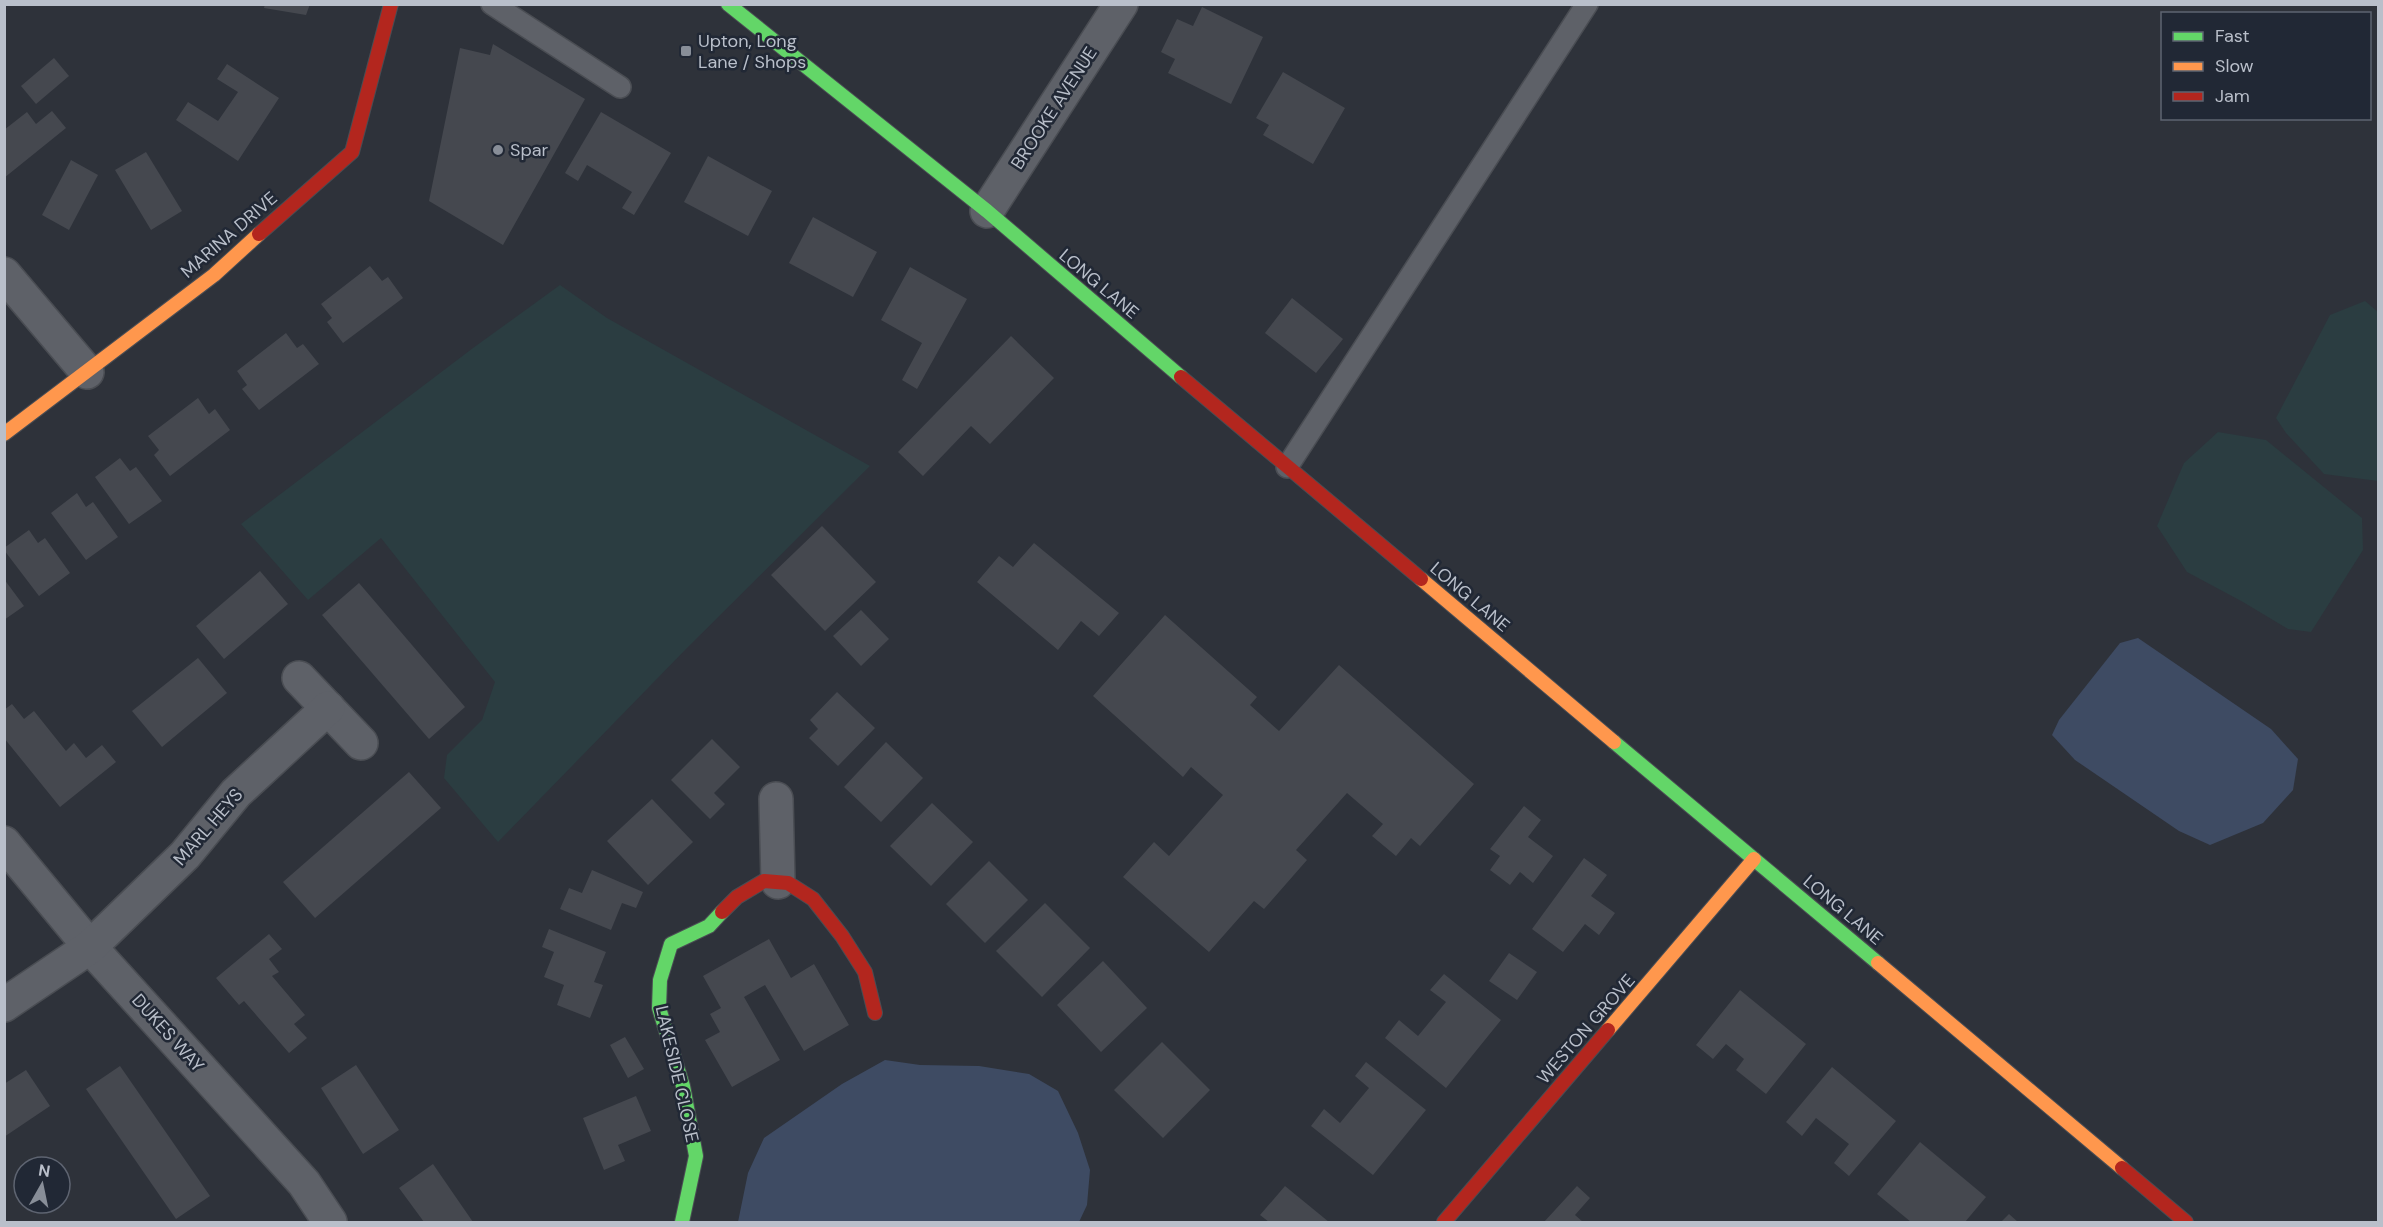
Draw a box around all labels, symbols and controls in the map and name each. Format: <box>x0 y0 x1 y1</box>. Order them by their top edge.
legend <box>2161 12 2371 120</box>
text: Fast <box>2215 24 2250 48</box>
place label: Upton, Long Lane / Shops <box>698 29 806 74</box>
street label: BROOKE AVENUE <box>1005 42 1103 174</box>
marker: Upton, Long Lane / Shops <box>679 44 693 58</box>
text: Slow <box>2215 54 2254 78</box>
text: Jam <box>2215 84 2250 108</box>
place label: Spar <box>510 138 548 162</box>
marker: Spar <box>491 143 505 157</box>
street label: MARINA DRIVE <box>176 186 282 284</box>
street label: LONG LANE <box>1054 244 1144 324</box>
street label: LONG LANE <box>1425 557 1515 637</box>
street label: MARL HEYS <box>168 783 248 871</box>
street label: LONG LANE <box>1798 870 1888 950</box>
street label: WESTON GROVE <box>1532 969 1640 1089</box>
street label: DUKES WAY <box>127 989 210 1078</box>
street label: LAKESIDE CLOSE <box>650 1003 704 1145</box>
north arrow <box>12 1155 72 1215</box>
text: N <box>37 1159 52 1182</box>

